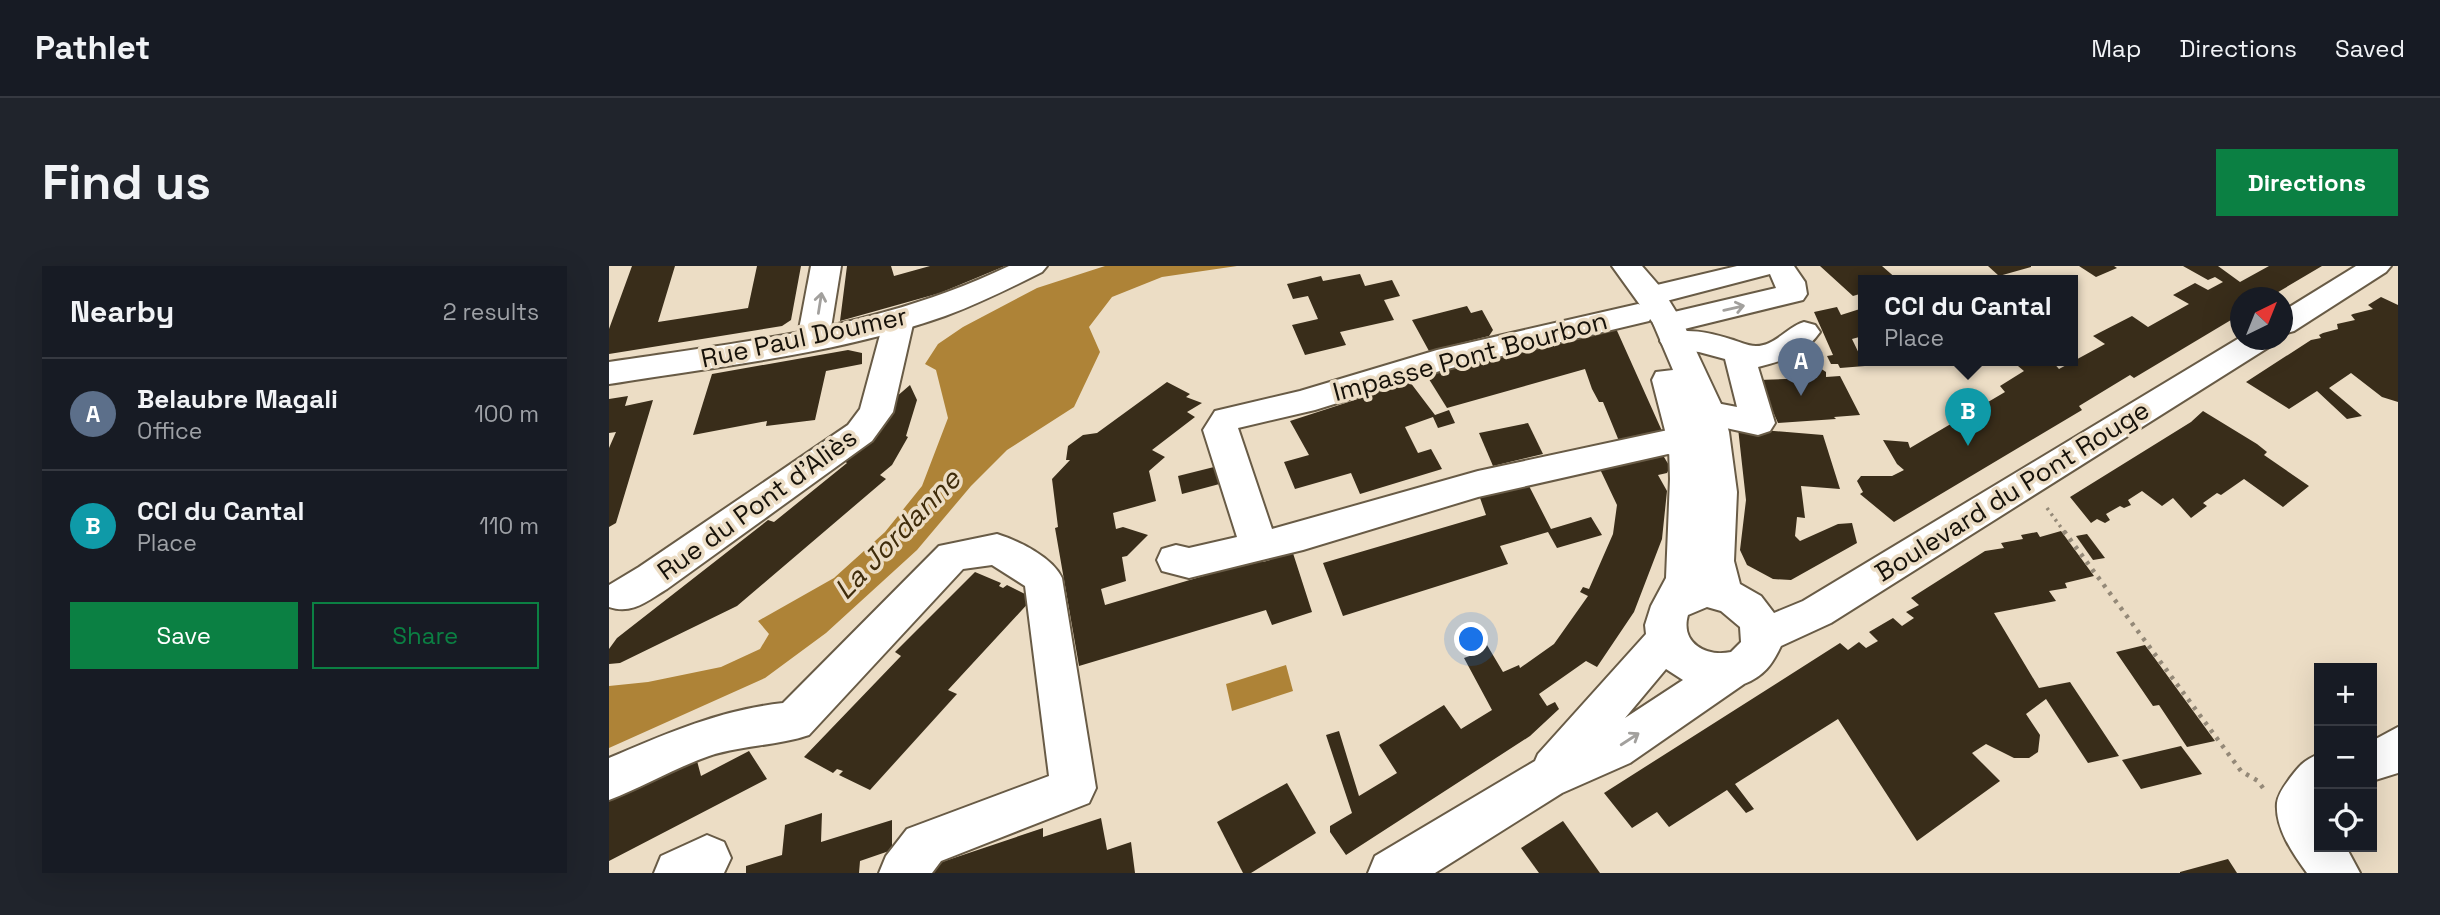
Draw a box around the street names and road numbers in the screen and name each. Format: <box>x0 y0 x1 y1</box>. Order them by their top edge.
street label: Rue Paul Doumer <box>698 299 910 375</box>
street label: Impasse Pont Bourbon <box>1329 303 1611 409</box>
street label: Boulevard du Pont Rouge <box>1869 394 2155 588</box>
street label: Rue du Pont d'Aliès <box>651 420 863 588</box>

